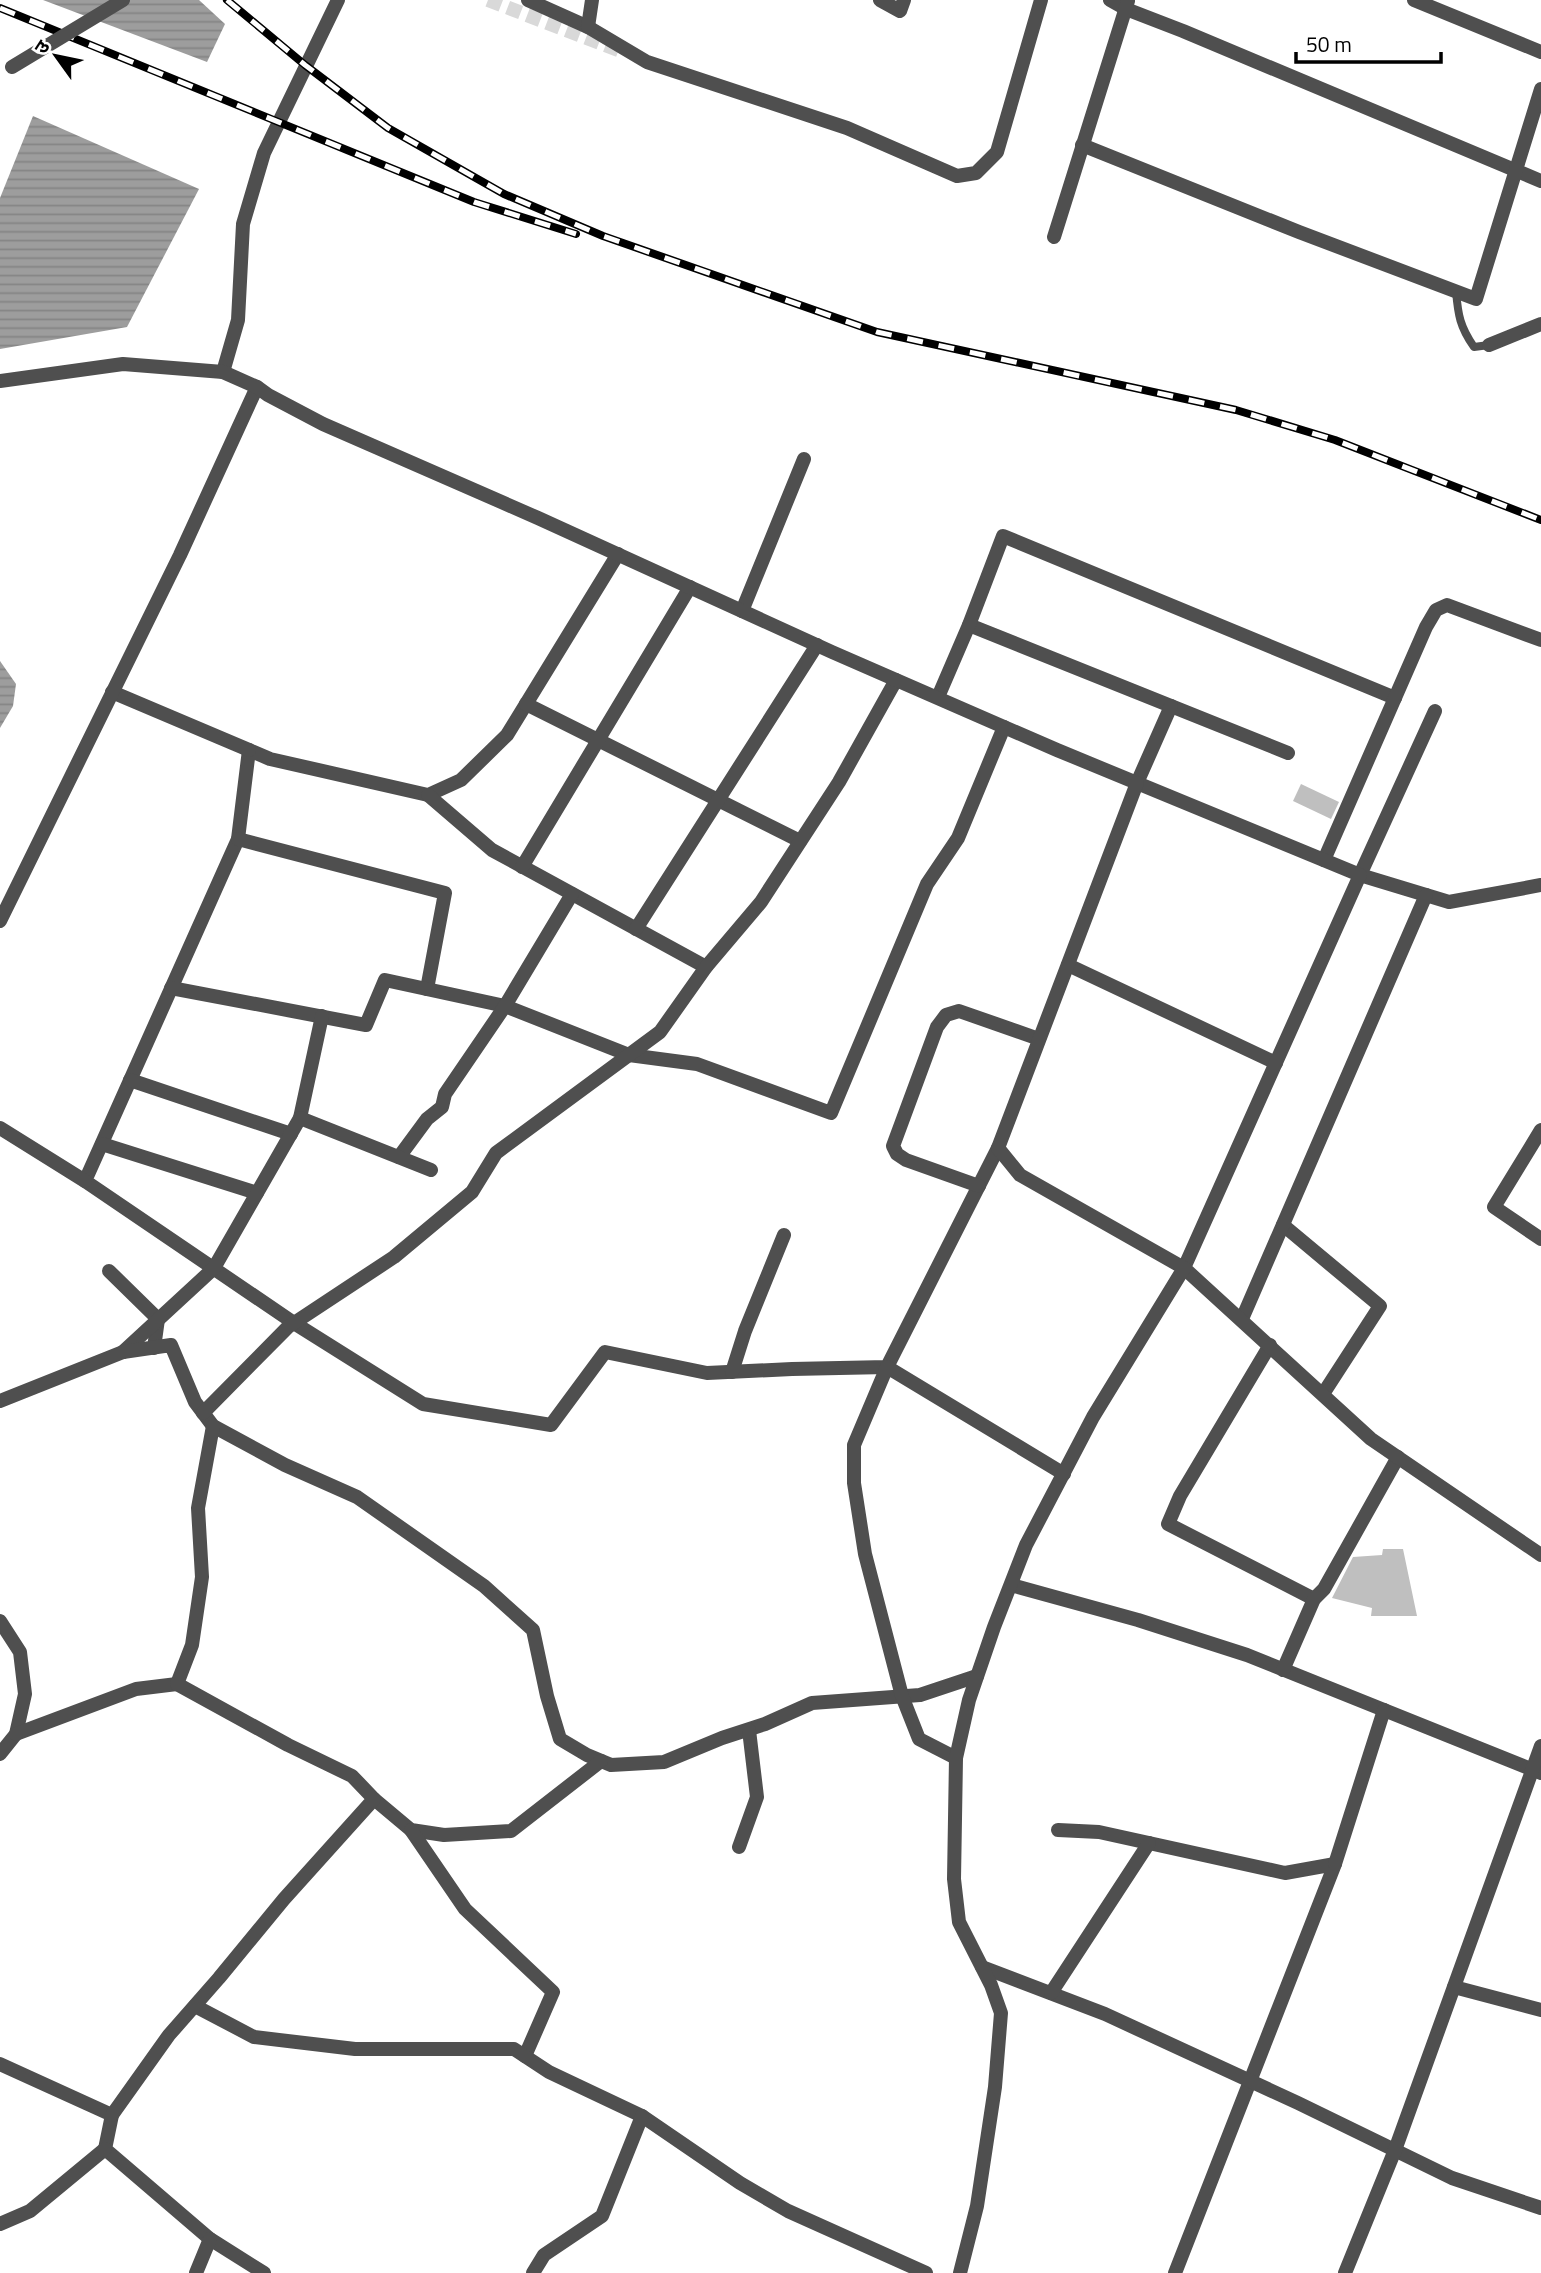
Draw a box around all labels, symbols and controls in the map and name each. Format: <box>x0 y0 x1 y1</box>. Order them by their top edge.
north arrow <box>21 21 91 91</box>
scale bar <box>1296 21 1441 65</box>
text: 50 m <box>1306 28 1352 60</box>
text: उ <box>26 33 57 59</box>

